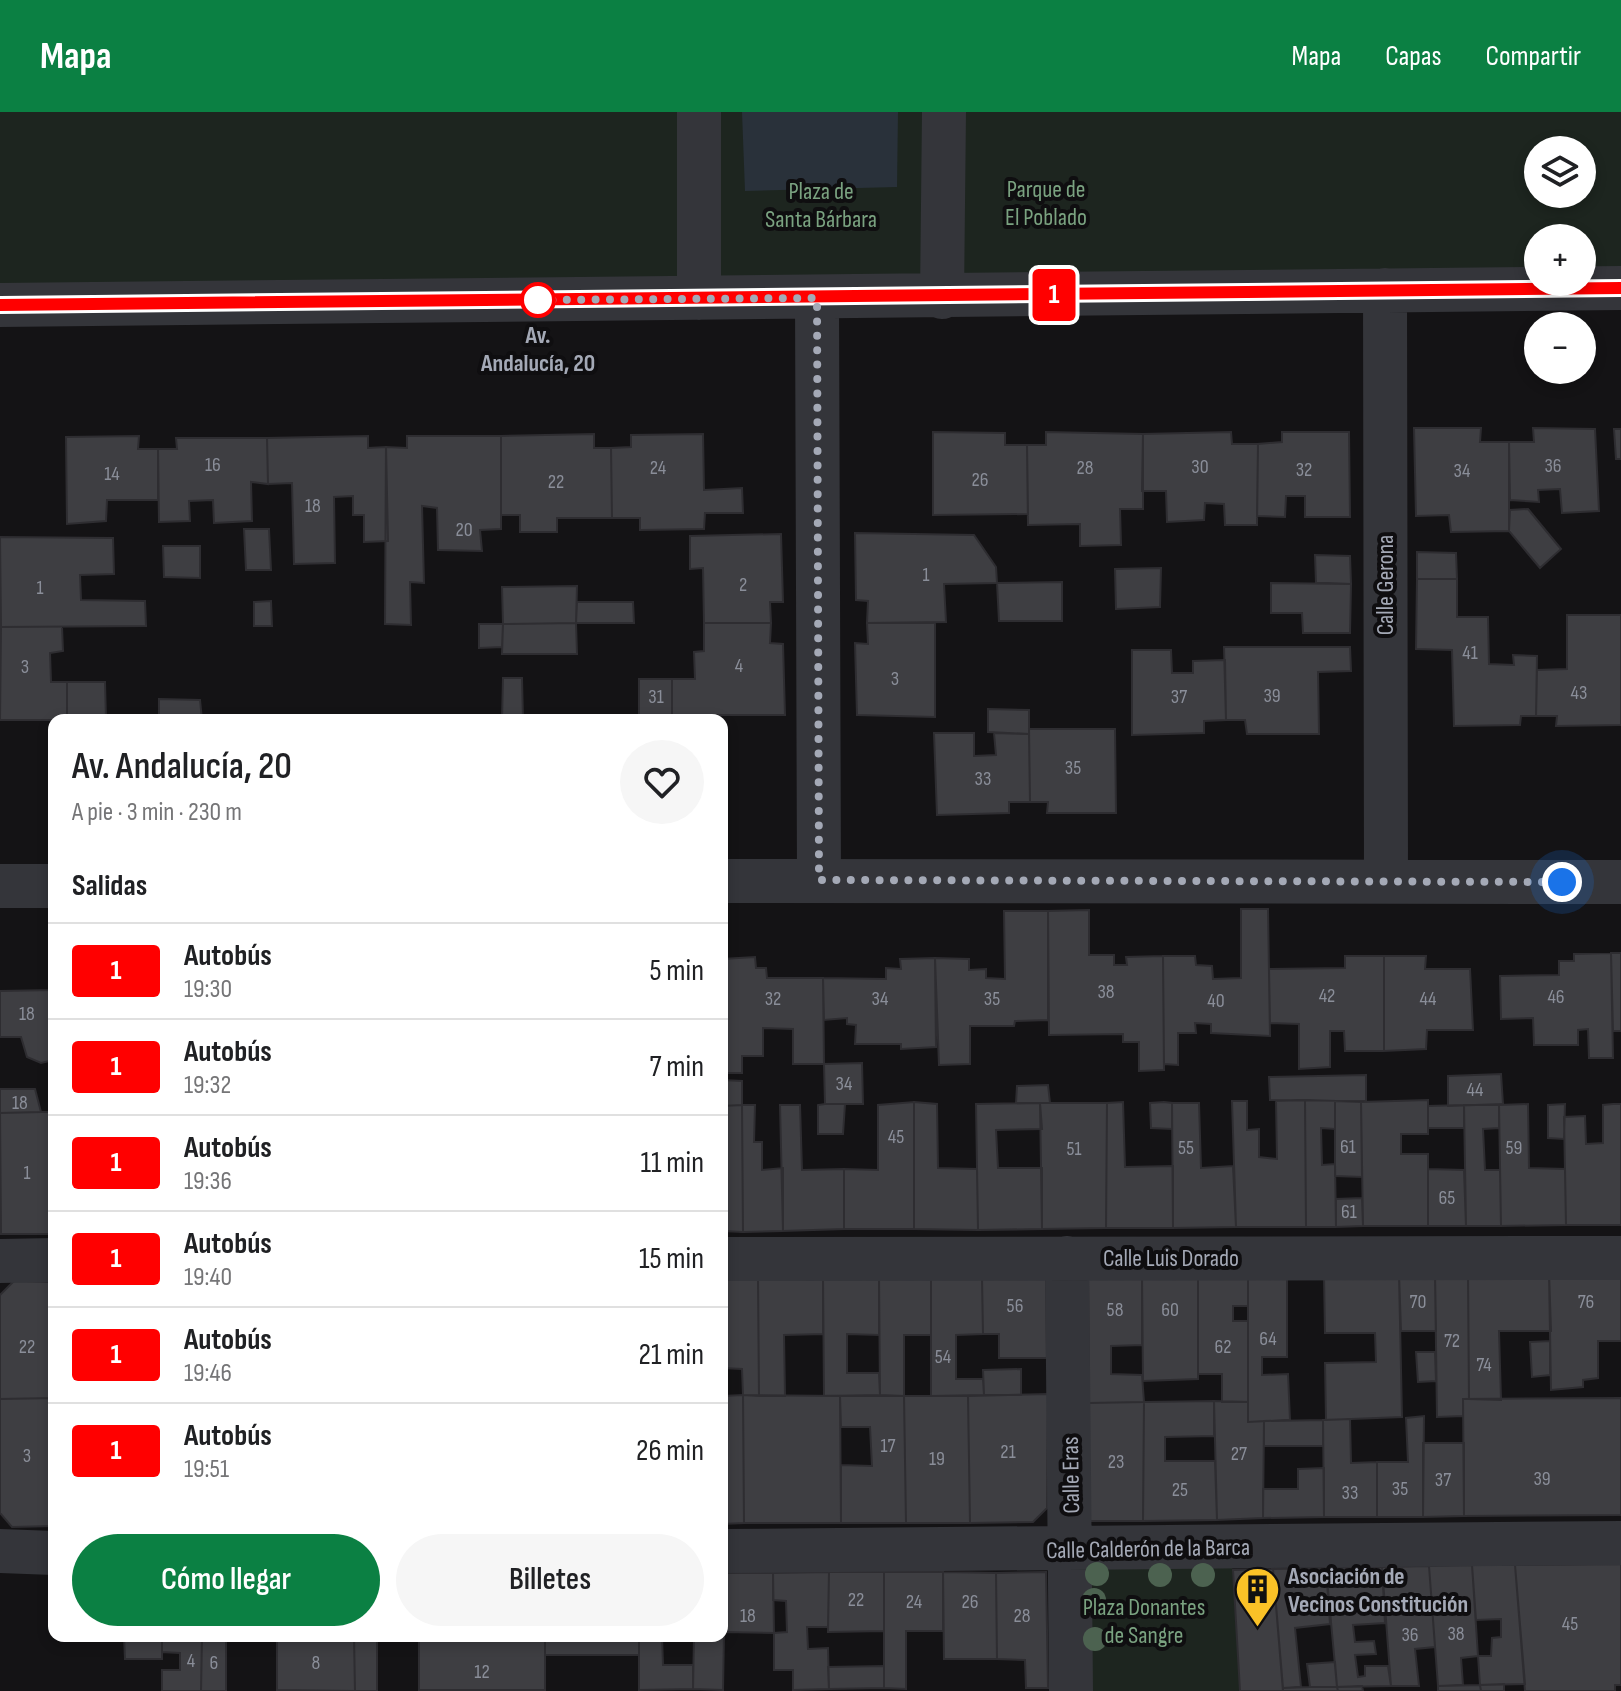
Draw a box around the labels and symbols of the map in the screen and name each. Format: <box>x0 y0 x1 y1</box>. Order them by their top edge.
park label: Parque de El Poblado <box>1005 175 1087 232</box>
park label: Plaza de Santa Bárbara <box>765 177 877 234</box>
line badge: 1 <box>1028 269 1080 321</box>
marker: Av. Andalucía, 20 <box>521 283 555 317</box>
place label: Av. Andalucía, 20 <box>480 321 595 378</box>
house number: 16 <box>205 453 221 477</box>
house number: 36 <box>1544 454 1562 478</box>
house number: 30 <box>1191 455 1209 479</box>
house number: 24 <box>650 456 666 480</box>
house number: 28 <box>1077 456 1094 480</box>
house number: 32 <box>1296 458 1312 482</box>
house number: 34 <box>1454 459 1470 483</box>
house number: 14 <box>104 462 120 486</box>
house number: 26 <box>972 468 989 492</box>
house number: 22 <box>548 470 564 494</box>
house number: 18 <box>305 494 321 518</box>
house number: 20 <box>455 518 473 542</box>
street label: Calle Gerona <box>1371 535 1400 635</box>
house number: 1 <box>923 563 930 587</box>
house number: 2 <box>739 573 747 597</box>
house number: 1 <box>37 576 44 600</box>
house number: 41 <box>1462 641 1478 665</box>
house number: 4 <box>735 654 743 678</box>
house number: 3 <box>21 655 29 679</box>
house number: 3 <box>891 667 899 691</box>
house number: 43 <box>1571 681 1587 705</box>
house number: 39 <box>1263 684 1281 708</box>
house number: 31 <box>648 685 664 709</box>
house number: 37 <box>1171 685 1187 709</box>
house number: 35 <box>1065 756 1081 780</box>
house number: 33 <box>975 767 991 791</box>
your location <box>1542 862 1582 902</box>
house number: 38 <box>1097 980 1115 1004</box>
house number: 42 <box>1319 984 1335 1008</box>
house number: 46 <box>1547 985 1565 1009</box>
house number: 32 <box>765 987 781 1011</box>
house number: 34 <box>872 987 888 1011</box>
house number: 35 <box>984 987 1000 1011</box>
house number: 44 <box>1420 987 1436 1011</box>
house number: 40 <box>1207 989 1225 1013</box>
house number: 18 <box>19 1002 35 1026</box>
house number: 34 <box>836 1072 852 1096</box>
house number: 44 <box>1467 1078 1483 1102</box>
house number: 18 <box>12 1091 28 1115</box>
house number: 45 <box>888 1125 904 1149</box>
house number: 61 <box>1340 1135 1356 1159</box>
house number: 55 <box>1178 1136 1194 1160</box>
house number: 59 <box>1506 1136 1522 1160</box>
house number: 51 <box>1066 1137 1082 1161</box>
house number: 1 <box>24 1161 31 1185</box>
house number: 65 <box>1439 1186 1455 1210</box>
house number: 61 <box>1341 1200 1357 1224</box>
street label: Calle Luis Dorado <box>1103 1244 1239 1273</box>
house number: 70 <box>1410 1290 1426 1314</box>
house number: 76 <box>1578 1290 1594 1314</box>
house number: 56 <box>1007 1294 1023 1318</box>
house number: 58 <box>1107 1298 1123 1322</box>
house number: 60 <box>1161 1298 1179 1322</box>
house number: 64 <box>1259 1327 1277 1351</box>
house number: 72 <box>1444 1329 1460 1353</box>
house number: 22 <box>19 1335 35 1359</box>
house number: 62 <box>1214 1335 1232 1359</box>
house number: 54 <box>935 1345 951 1369</box>
house number: 74 <box>1476 1353 1492 1377</box>
house number: 17 <box>881 1434 895 1458</box>
street label: Calle Eras <box>1056 1436 1086 1514</box>
house number: 21 <box>1000 1440 1016 1464</box>
house number: 27 <box>1231 1442 1247 1466</box>
house number: 3 <box>23 1444 31 1468</box>
house number: 19 <box>929 1447 945 1471</box>
house number: 23 <box>1108 1450 1124 1474</box>
house number: 39 <box>1533 1467 1551 1491</box>
house number: 37 <box>1435 1468 1451 1492</box>
house number: 35 <box>1392 1477 1408 1501</box>
house number: 25 <box>1172 1478 1188 1502</box>
house number: 33 <box>1342 1481 1358 1505</box>
street label: Calle Calderón de la Barca <box>1046 1533 1250 1565</box>
place label: Asociación de Vecinos Constitución <box>1287 1562 1468 1619</box>
building icon: Asociación de Vecinos Constitución <box>1233 1566 1281 1629</box>
house number: 22 <box>848 1588 864 1612</box>
house number: 24 <box>906 1590 922 1614</box>
house number: 26 <box>962 1590 979 1614</box>
park label: Plaza Donantes de Sangre <box>1083 1593 1205 1650</box>
house number: 18 <box>740 1604 756 1628</box>
house number: 28 <box>1014 1604 1031 1628</box>
house number: 45 <box>1562 1612 1578 1636</box>
house number: 38 <box>1447 1622 1465 1646</box>
house number: 36 <box>1401 1623 1419 1647</box>
house number: 4 <box>187 1649 195 1673</box>
house number: 6 <box>210 1651 218 1675</box>
house number: 8 <box>312 1651 320 1675</box>
house number: 12 <box>474 1660 490 1684</box>

